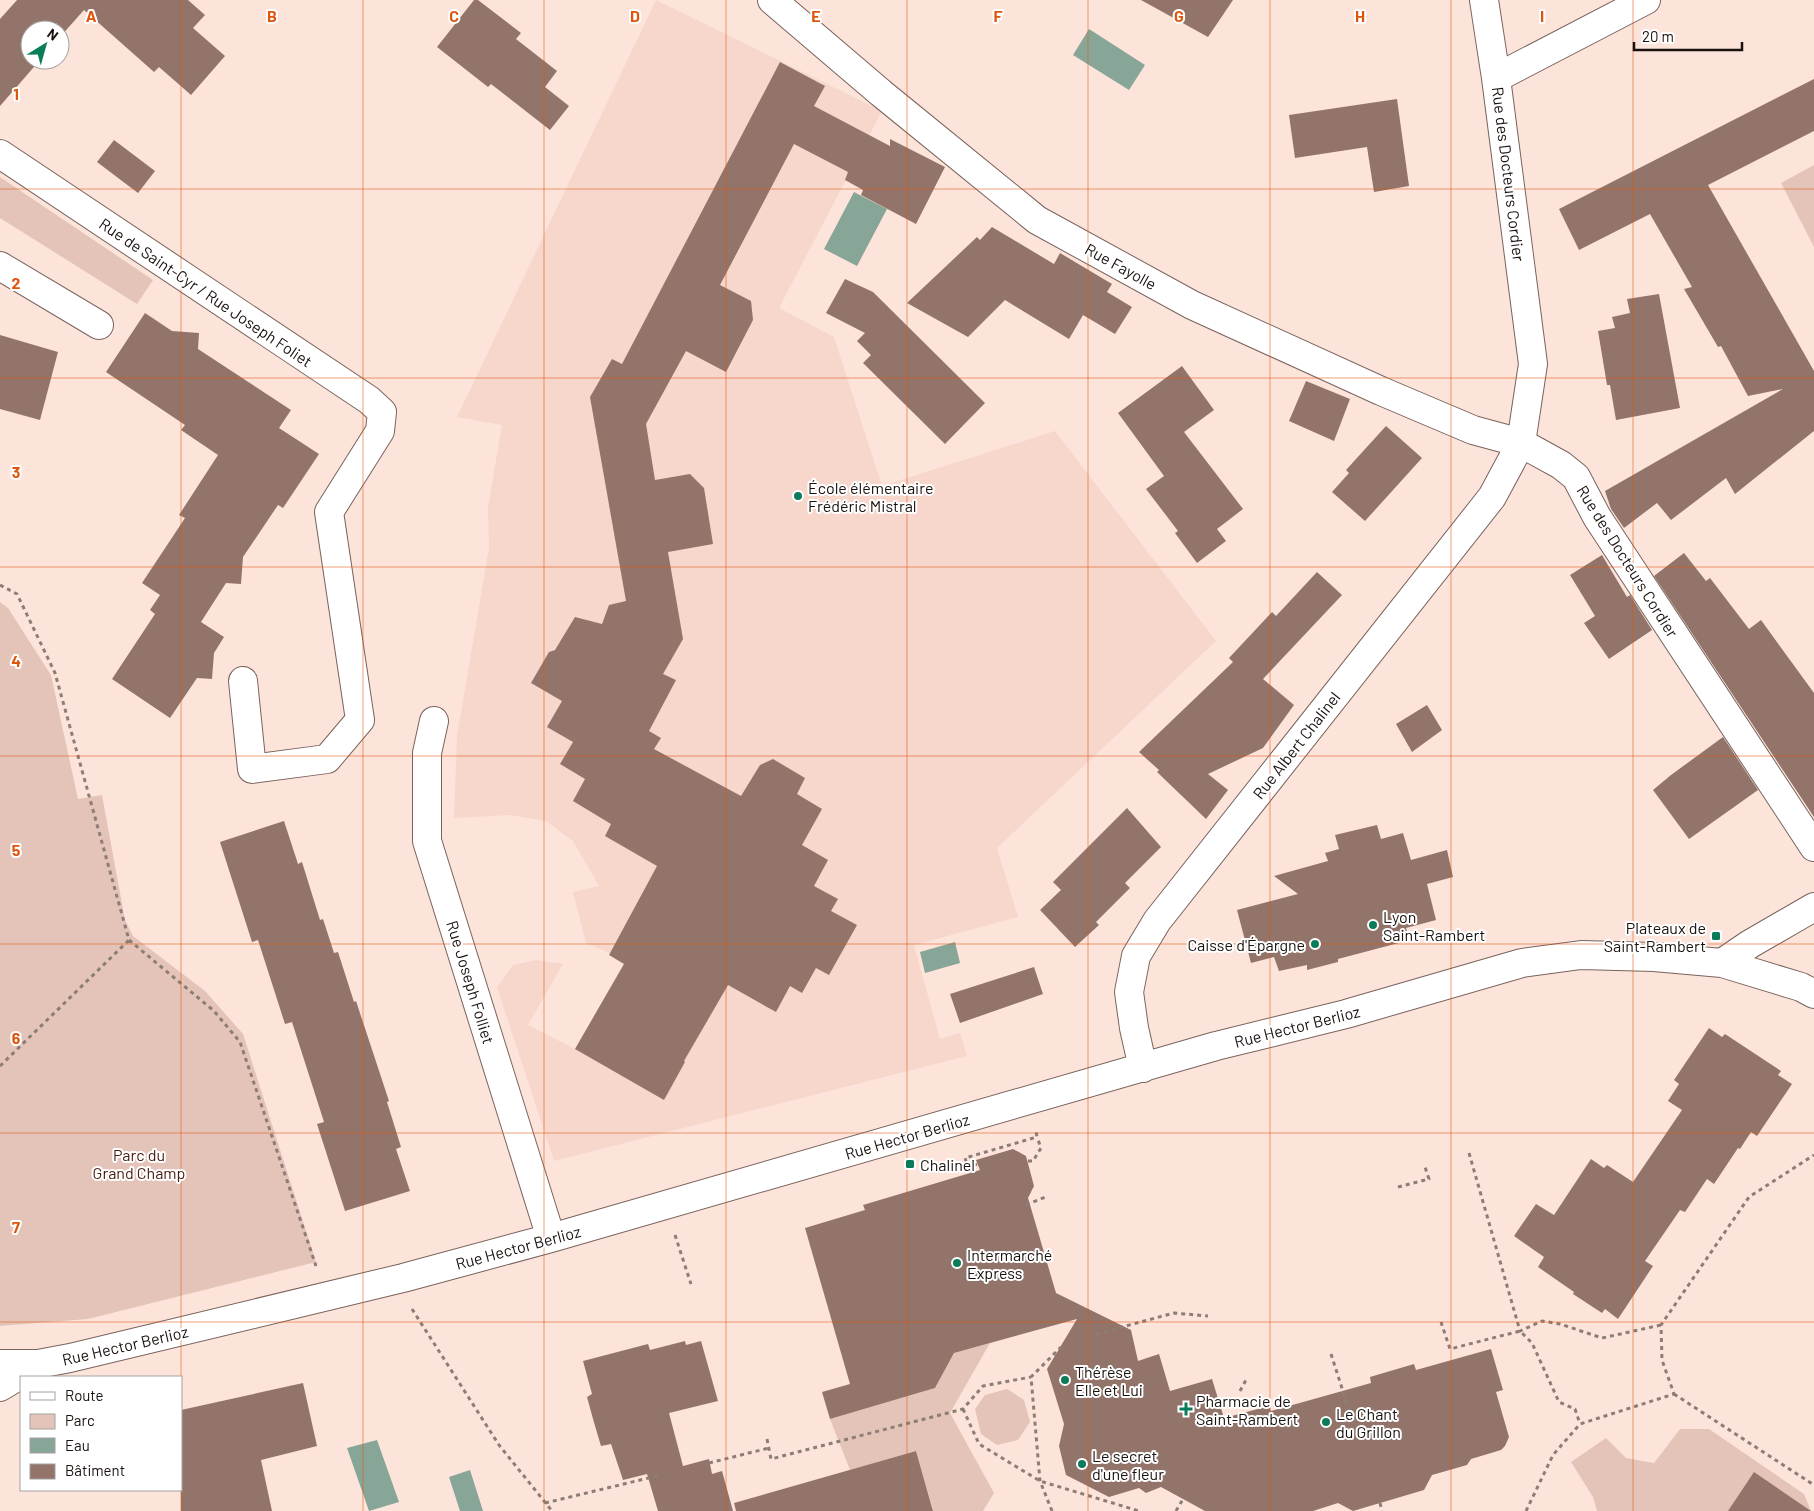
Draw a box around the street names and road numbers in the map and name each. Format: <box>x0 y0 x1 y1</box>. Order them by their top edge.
street label: Rue des Docteurs Cordier <box>1489 86 1529 263</box>
street label: Rue de Saint-Cyr / Rue Joseph Foliet <box>96 214 316 370</box>
street label: Rue Fayolle <box>1082 239 1160 293</box>
street label: Rue des Docteurs Cordier <box>1573 481 1683 641</box>
street label: Rue Albert Chalinel <box>1248 688 1344 802</box>
street label: Rue Joseph Folliet <box>443 918 499 1046</box>
street label: Rue Hector Berlioz <box>1232 1001 1362 1051</box>
street label: Rue Hector Berlioz <box>843 1109 971 1163</box>
street label: Rue Hector Berlioz <box>453 1221 583 1273</box>
street label: Rue Hector Berlioz <box>60 1321 190 1369</box>

